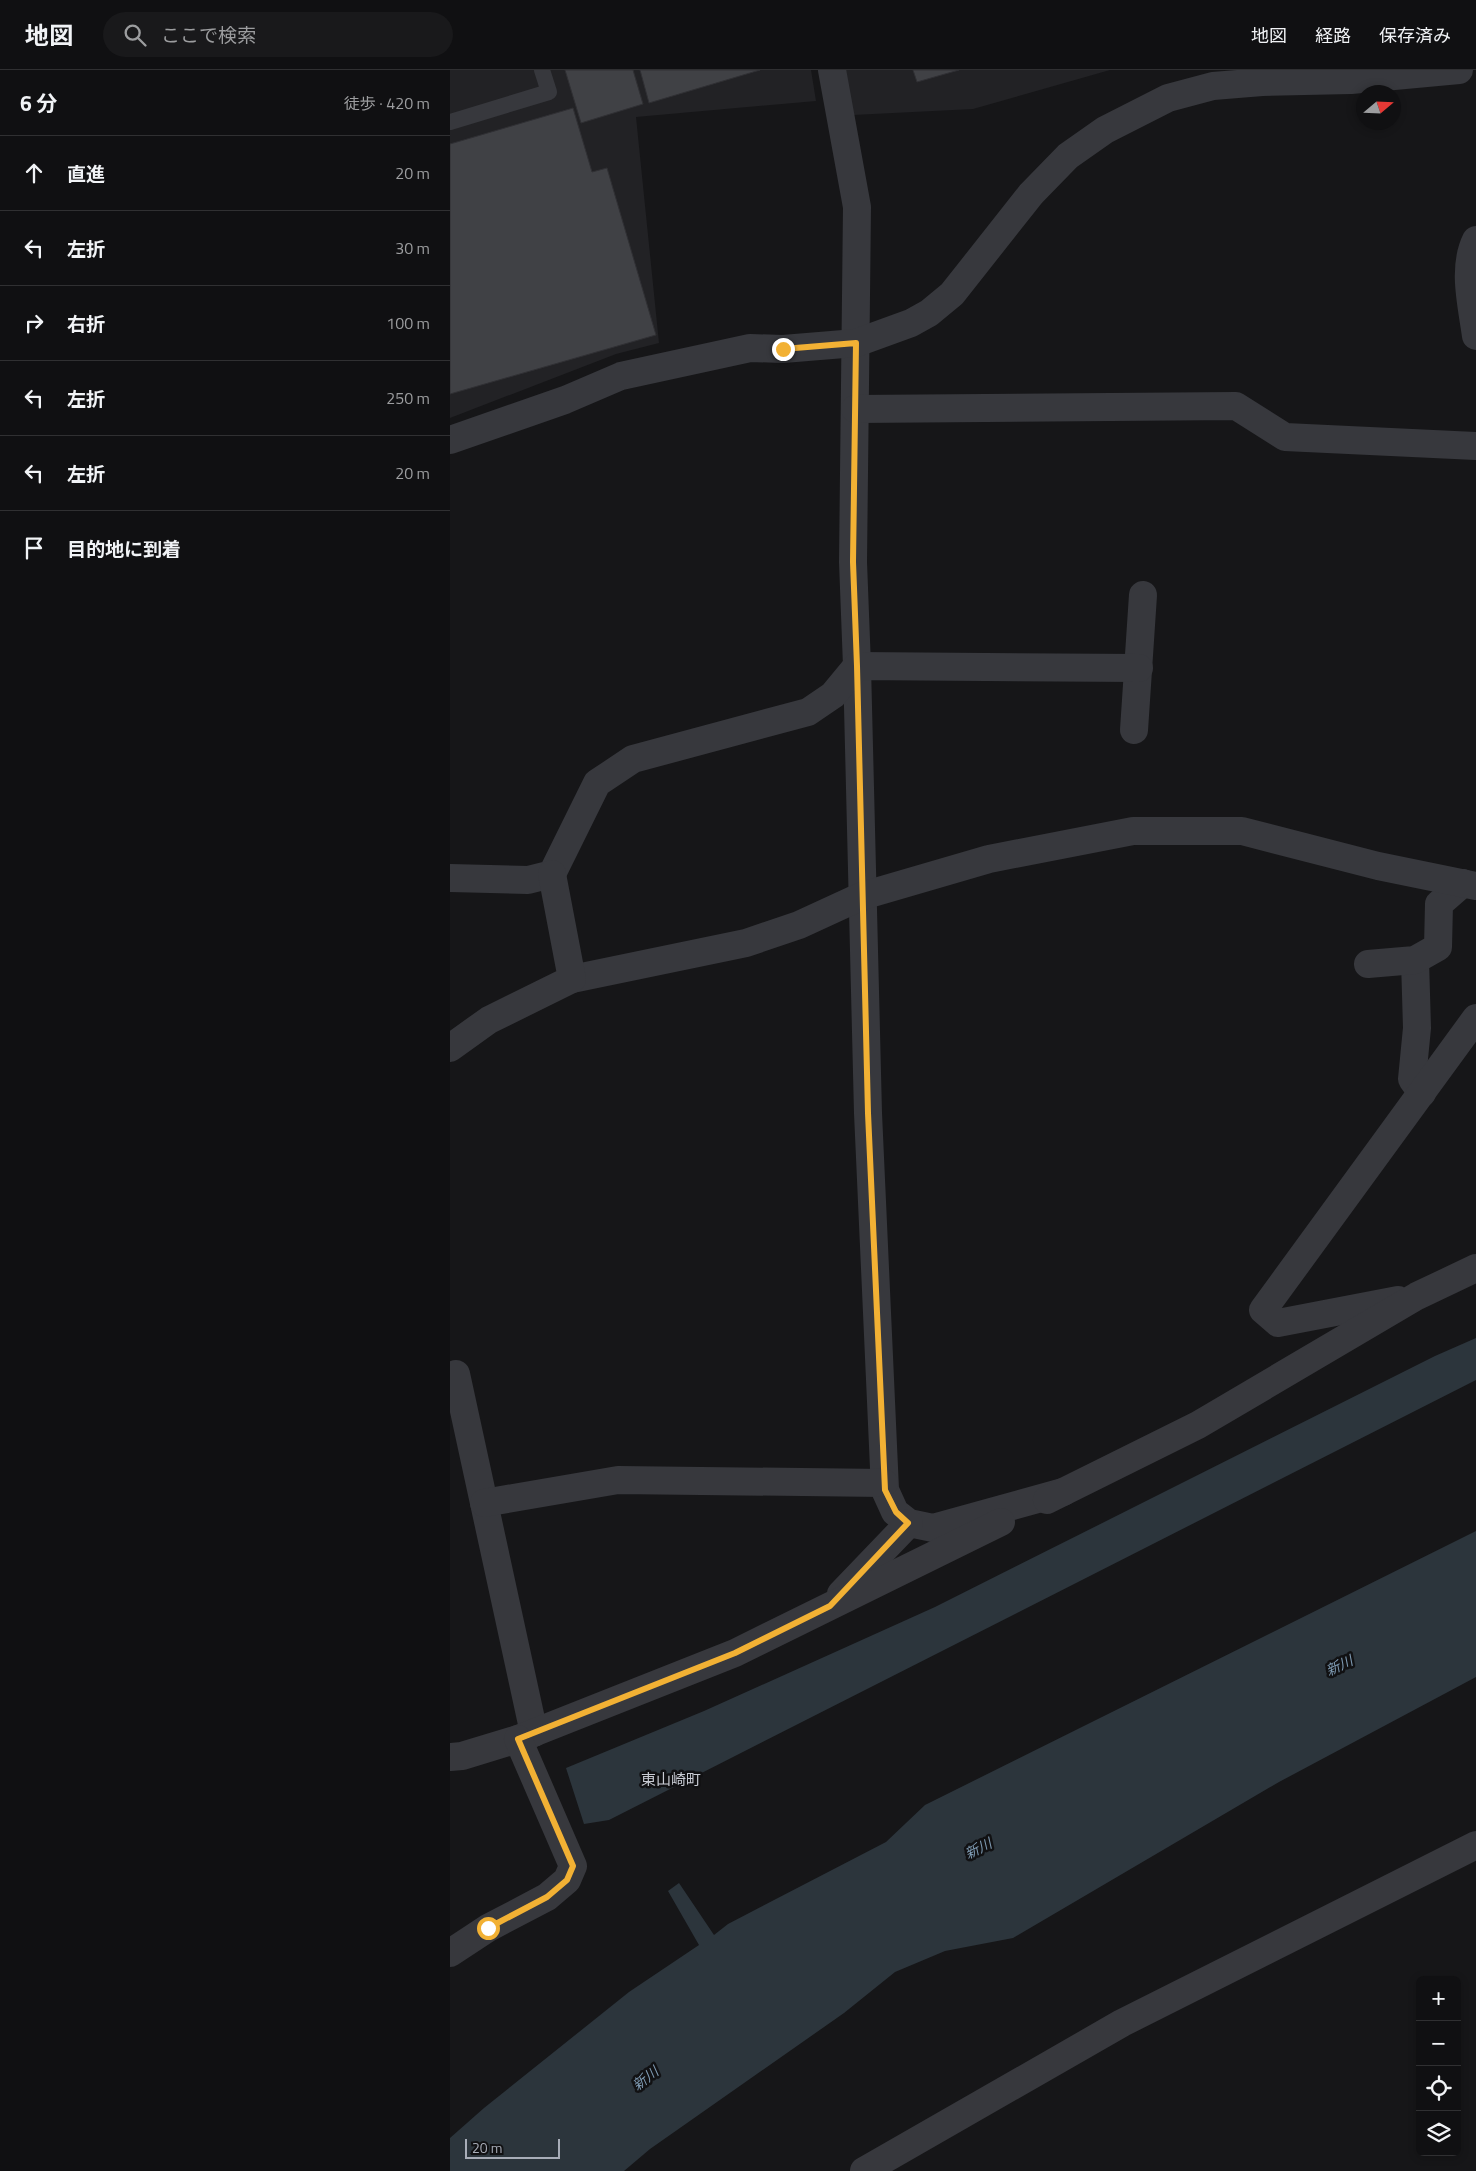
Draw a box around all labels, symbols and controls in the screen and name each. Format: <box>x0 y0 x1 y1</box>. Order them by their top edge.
search box <box>103 12 453 57</box>
text: 地図 <box>25 17 73 53</box>
text: ここで検索 <box>161 20 256 49</box>
icon: search <box>121 21 149 49</box>
text: 地図 <box>1251 22 1287 49</box>
text: 経路 <box>1315 22 1351 49</box>
text: 保存済み <box>1379 22 1451 49</box>
north arrow <box>1356 85 1401 130</box>
text: 6 分 <box>20 87 57 119</box>
text: 徒歩 · 420 m <box>344 91 430 115</box>
icon: ahead <box>20 159 48 187</box>
text: 直進 <box>67 159 105 188</box>
text: 20 m <box>395 161 430 185</box>
icon: left <box>20 234 48 262</box>
text: 左折 <box>67 234 105 263</box>
text: 30 m <box>395 236 430 260</box>
icon: right <box>20 309 48 337</box>
text: 右折 <box>67 309 105 338</box>
text: 100 m <box>386 311 430 335</box>
route end <box>772 338 795 361</box>
icon: left <box>20 384 48 412</box>
text: 左折 <box>67 384 105 413</box>
text: 250 m <box>386 386 430 410</box>
icon: left <box>20 459 48 487</box>
text: 左折 <box>67 459 105 488</box>
text: 20 m <box>395 461 430 485</box>
icon: arrive <box>20 534 48 562</box>
text: 目的地に到着 <box>67 534 181 563</box>
water label: 新川 <box>1322 1649 1358 1680</box>
district label: 東山崎町 <box>641 1768 701 1791</box>
water label: 新川 <box>961 1831 997 1864</box>
route start <box>477 1917 500 1940</box>
map controls <box>1416 1976 1461 2156</box>
button: + <box>1416 1976 1461 2021</box>
button: − <box>1416 2021 1461 2066</box>
water label: 新川 <box>628 2060 664 2095</box>
button: locate <box>1416 2066 1461 2111</box>
button: layers <box>1416 2111 1461 2156</box>
scale bar <box>465 2136 560 2159</box>
text: 20 m <box>472 2137 502 2158</box>

